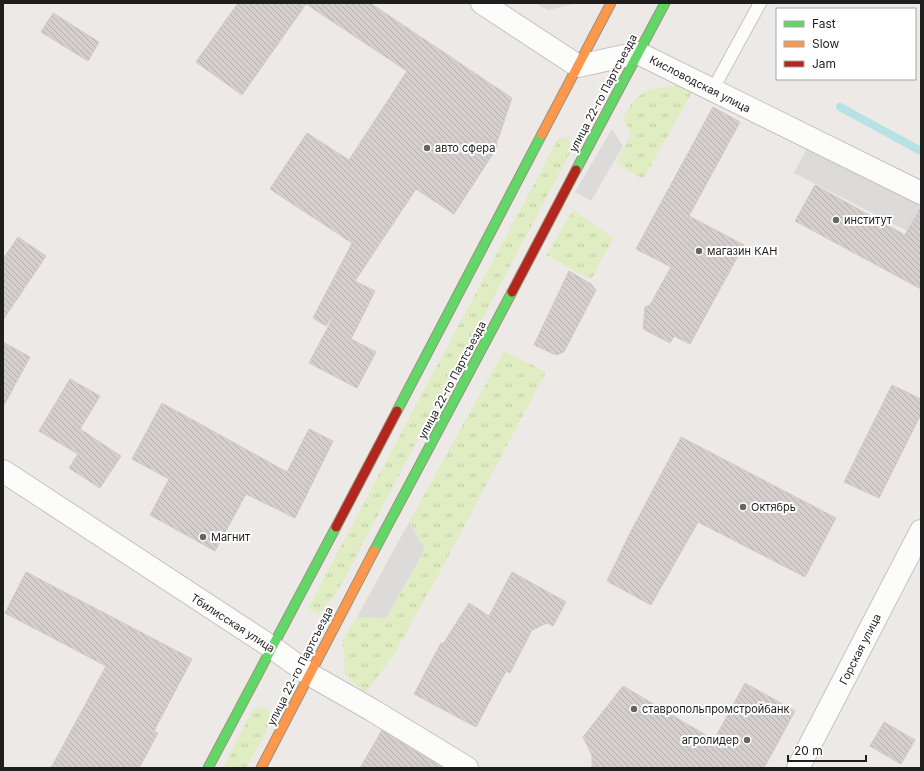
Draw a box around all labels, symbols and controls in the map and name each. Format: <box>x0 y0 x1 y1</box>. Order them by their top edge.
legend <box>776 8 916 80</box>
text: Fast <box>812 16 836 31</box>
street label: улица 22-го Партсъезда <box>566 32 640 154</box>
text: Slow <box>812 36 840 51</box>
street label: Кисловодская улица <box>647 52 753 116</box>
text: Jam <box>812 56 836 71</box>
place label: авто сфера <box>435 141 495 155</box>
marker: авто сфера <box>422 143 432 153</box>
place label: институт <box>844 213 893 227</box>
marker: институт <box>831 215 841 225</box>
place label: магазин КАН <box>707 244 777 258</box>
marker: магазин КАН <box>694 246 704 256</box>
street label: улица 22-го Партсъезда <box>415 319 489 441</box>
place label: Октябрь <box>751 500 796 514</box>
marker: Октябрь <box>738 502 748 512</box>
place label: Магнит <box>211 530 251 544</box>
marker: Магнит <box>198 532 208 542</box>
street label: Тбилисская улица <box>188 591 278 655</box>
street label: улица 22-го Партсъезда <box>264 604 336 728</box>
street label: Горская улица <box>836 611 884 687</box>
place label: ставропольпромстройбанк <box>642 702 790 716</box>
marker: ставропольпромстройбанк <box>629 704 639 714</box>
place label: агролидер <box>682 733 739 747</box>
marker: агролидер <box>742 735 752 745</box>
scale bar <box>788 737 866 763</box>
text: 20 m <box>794 743 823 758</box>

